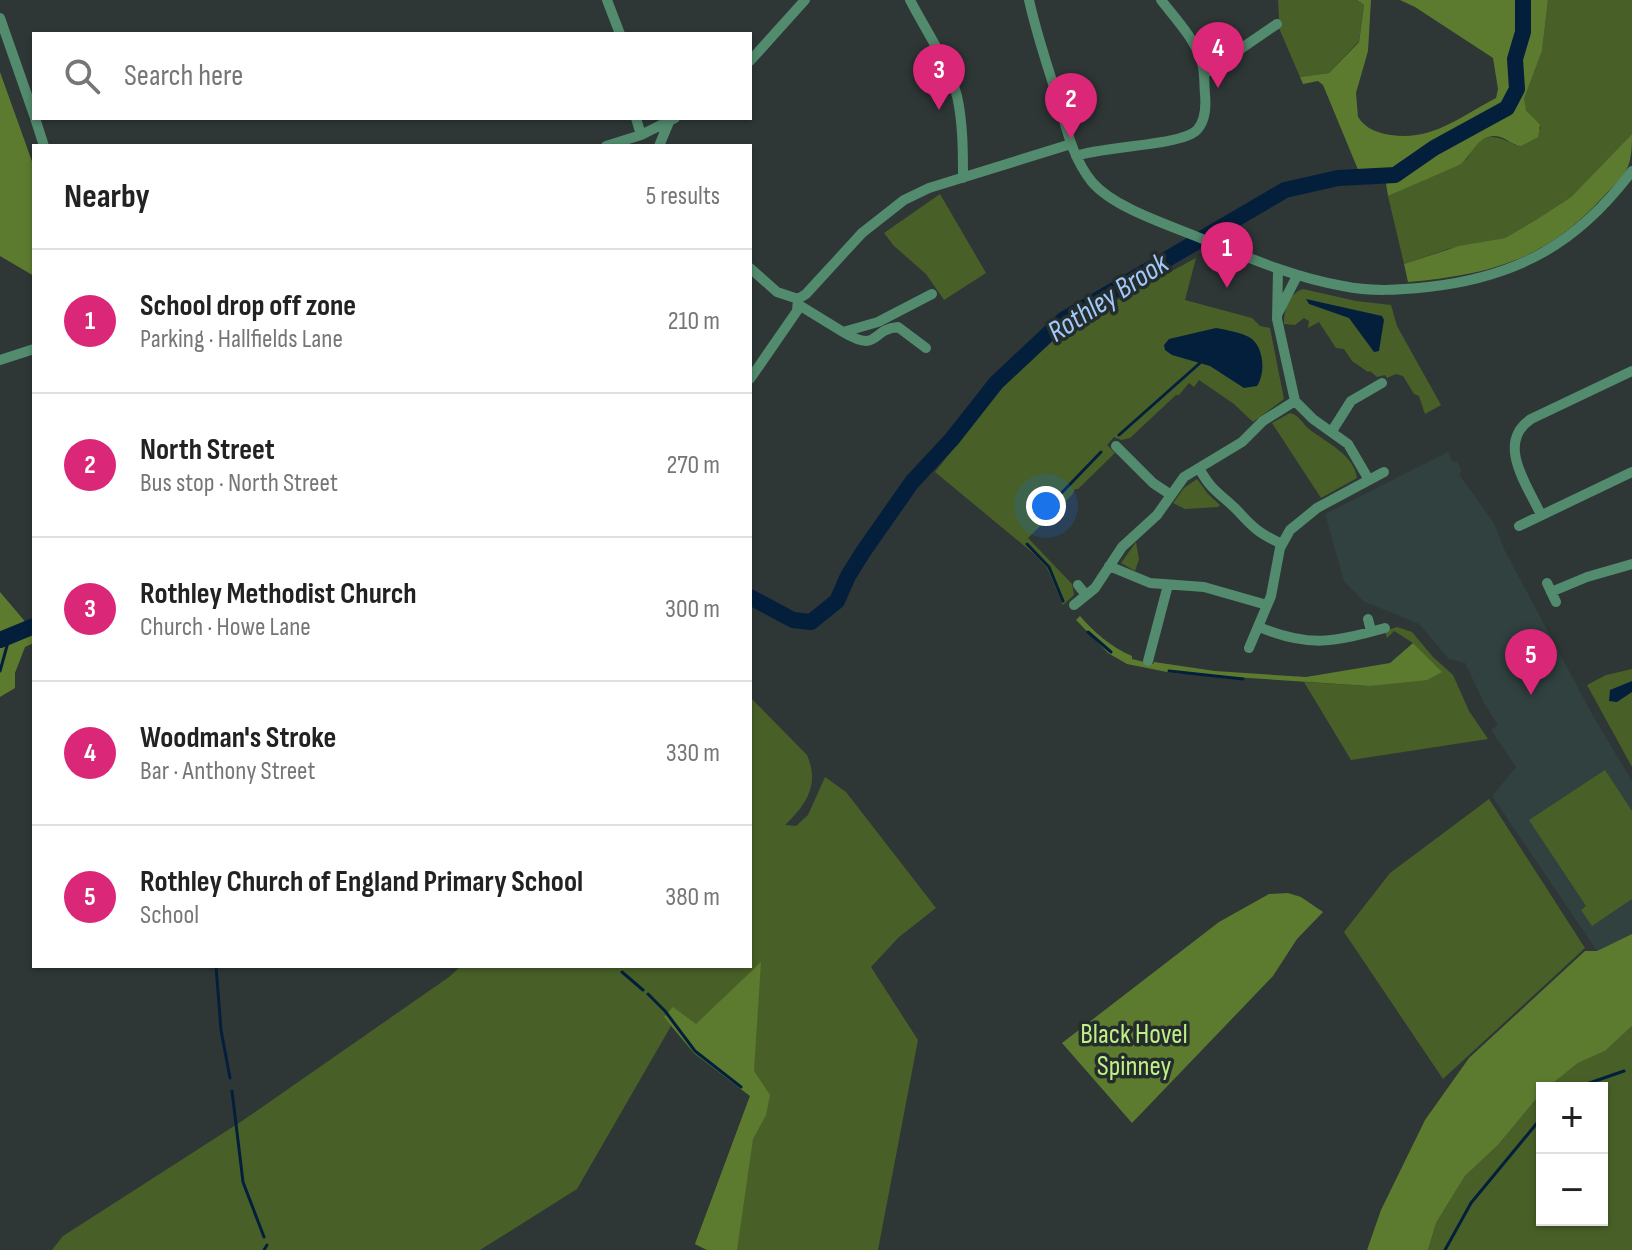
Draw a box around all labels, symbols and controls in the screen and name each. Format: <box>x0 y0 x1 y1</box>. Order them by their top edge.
pin: 4 <box>1192 22 1244 88</box>
search box <box>32 32 752 120</box>
pin: 3 <box>913 44 965 110</box>
icon: search <box>60 54 104 98</box>
text: Search here <box>124 58 243 94</box>
pin: 2 <box>1045 73 1097 139</box>
text: Nearby <box>64 176 150 217</box>
text: 5 results <box>646 181 720 212</box>
pin: 1 <box>1201 222 1253 288</box>
water label: Rothley Brook <box>1041 245 1176 350</box>
text: School drop off zone <box>140 288 356 324</box>
text: 1 <box>85 306 95 337</box>
text: 210 m <box>668 306 720 337</box>
text: Parking · Hallfields Lane <box>140 324 343 355</box>
text: North Street <box>140 432 275 468</box>
text: 2 <box>84 450 96 481</box>
text: 270 m <box>667 450 720 481</box>
text: Bus stop · North Street <box>140 468 338 499</box>
your location <box>1026 486 1066 526</box>
text: Rothley Methodist Church <box>140 576 417 612</box>
text: 3 <box>84 594 96 625</box>
text: 300 m <box>665 594 720 625</box>
text: Church · Howe Lane <box>140 612 311 643</box>
pin: 5 <box>1505 629 1557 695</box>
text: Woodman's Stroke <box>140 720 336 756</box>
text: 4 <box>84 738 96 769</box>
text: 330 m <box>666 738 720 769</box>
text: Bar · Anthony Street <box>140 756 315 787</box>
text: Rothley Church of England Primary School <box>140 864 583 900</box>
text: 5 <box>84 882 96 913</box>
text: 380 m <box>665 882 720 913</box>
text: School <box>140 900 199 931</box>
park label: Black Hovel Spinney <box>1080 1018 1188 1083</box>
map controls <box>1536 1082 1608 1226</box>
button: + <box>1536 1082 1608 1154</box>
button: − <box>1536 1154 1608 1226</box>

